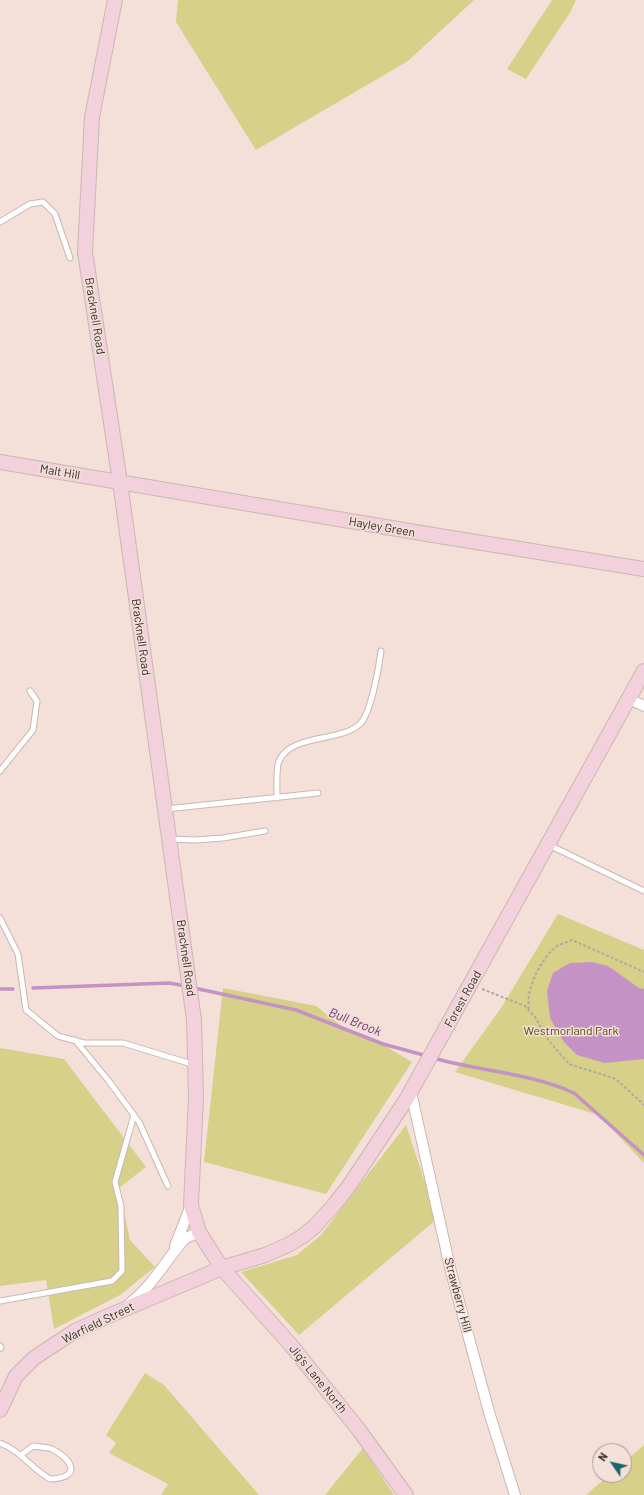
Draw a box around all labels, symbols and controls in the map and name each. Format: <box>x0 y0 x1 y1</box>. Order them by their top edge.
street label: Bracknell Road <box>82 277 108 355</box>
street label: Malt Hill <box>39 461 81 483</box>
street label: Hayley Green <box>348 514 416 540</box>
street label: Bracknell Road <box>128 598 154 676</box>
street label: Bracknell Road <box>173 919 199 997</box>
street label: Forest Road <box>442 968 484 1030</box>
water label: Bull Brook <box>326 1004 384 1040</box>
park label: Westmorland Park <box>524 1024 618 1038</box>
street label: Strawberry Hill <box>441 1256 475 1334</box>
street label: Warfield Street <box>59 1299 137 1347</box>
street label: Jig's Lane North <box>286 1342 350 1416</box>
north arrow <box>592 1443 632 1483</box>
text: N <box>595 1450 610 1463</box>

